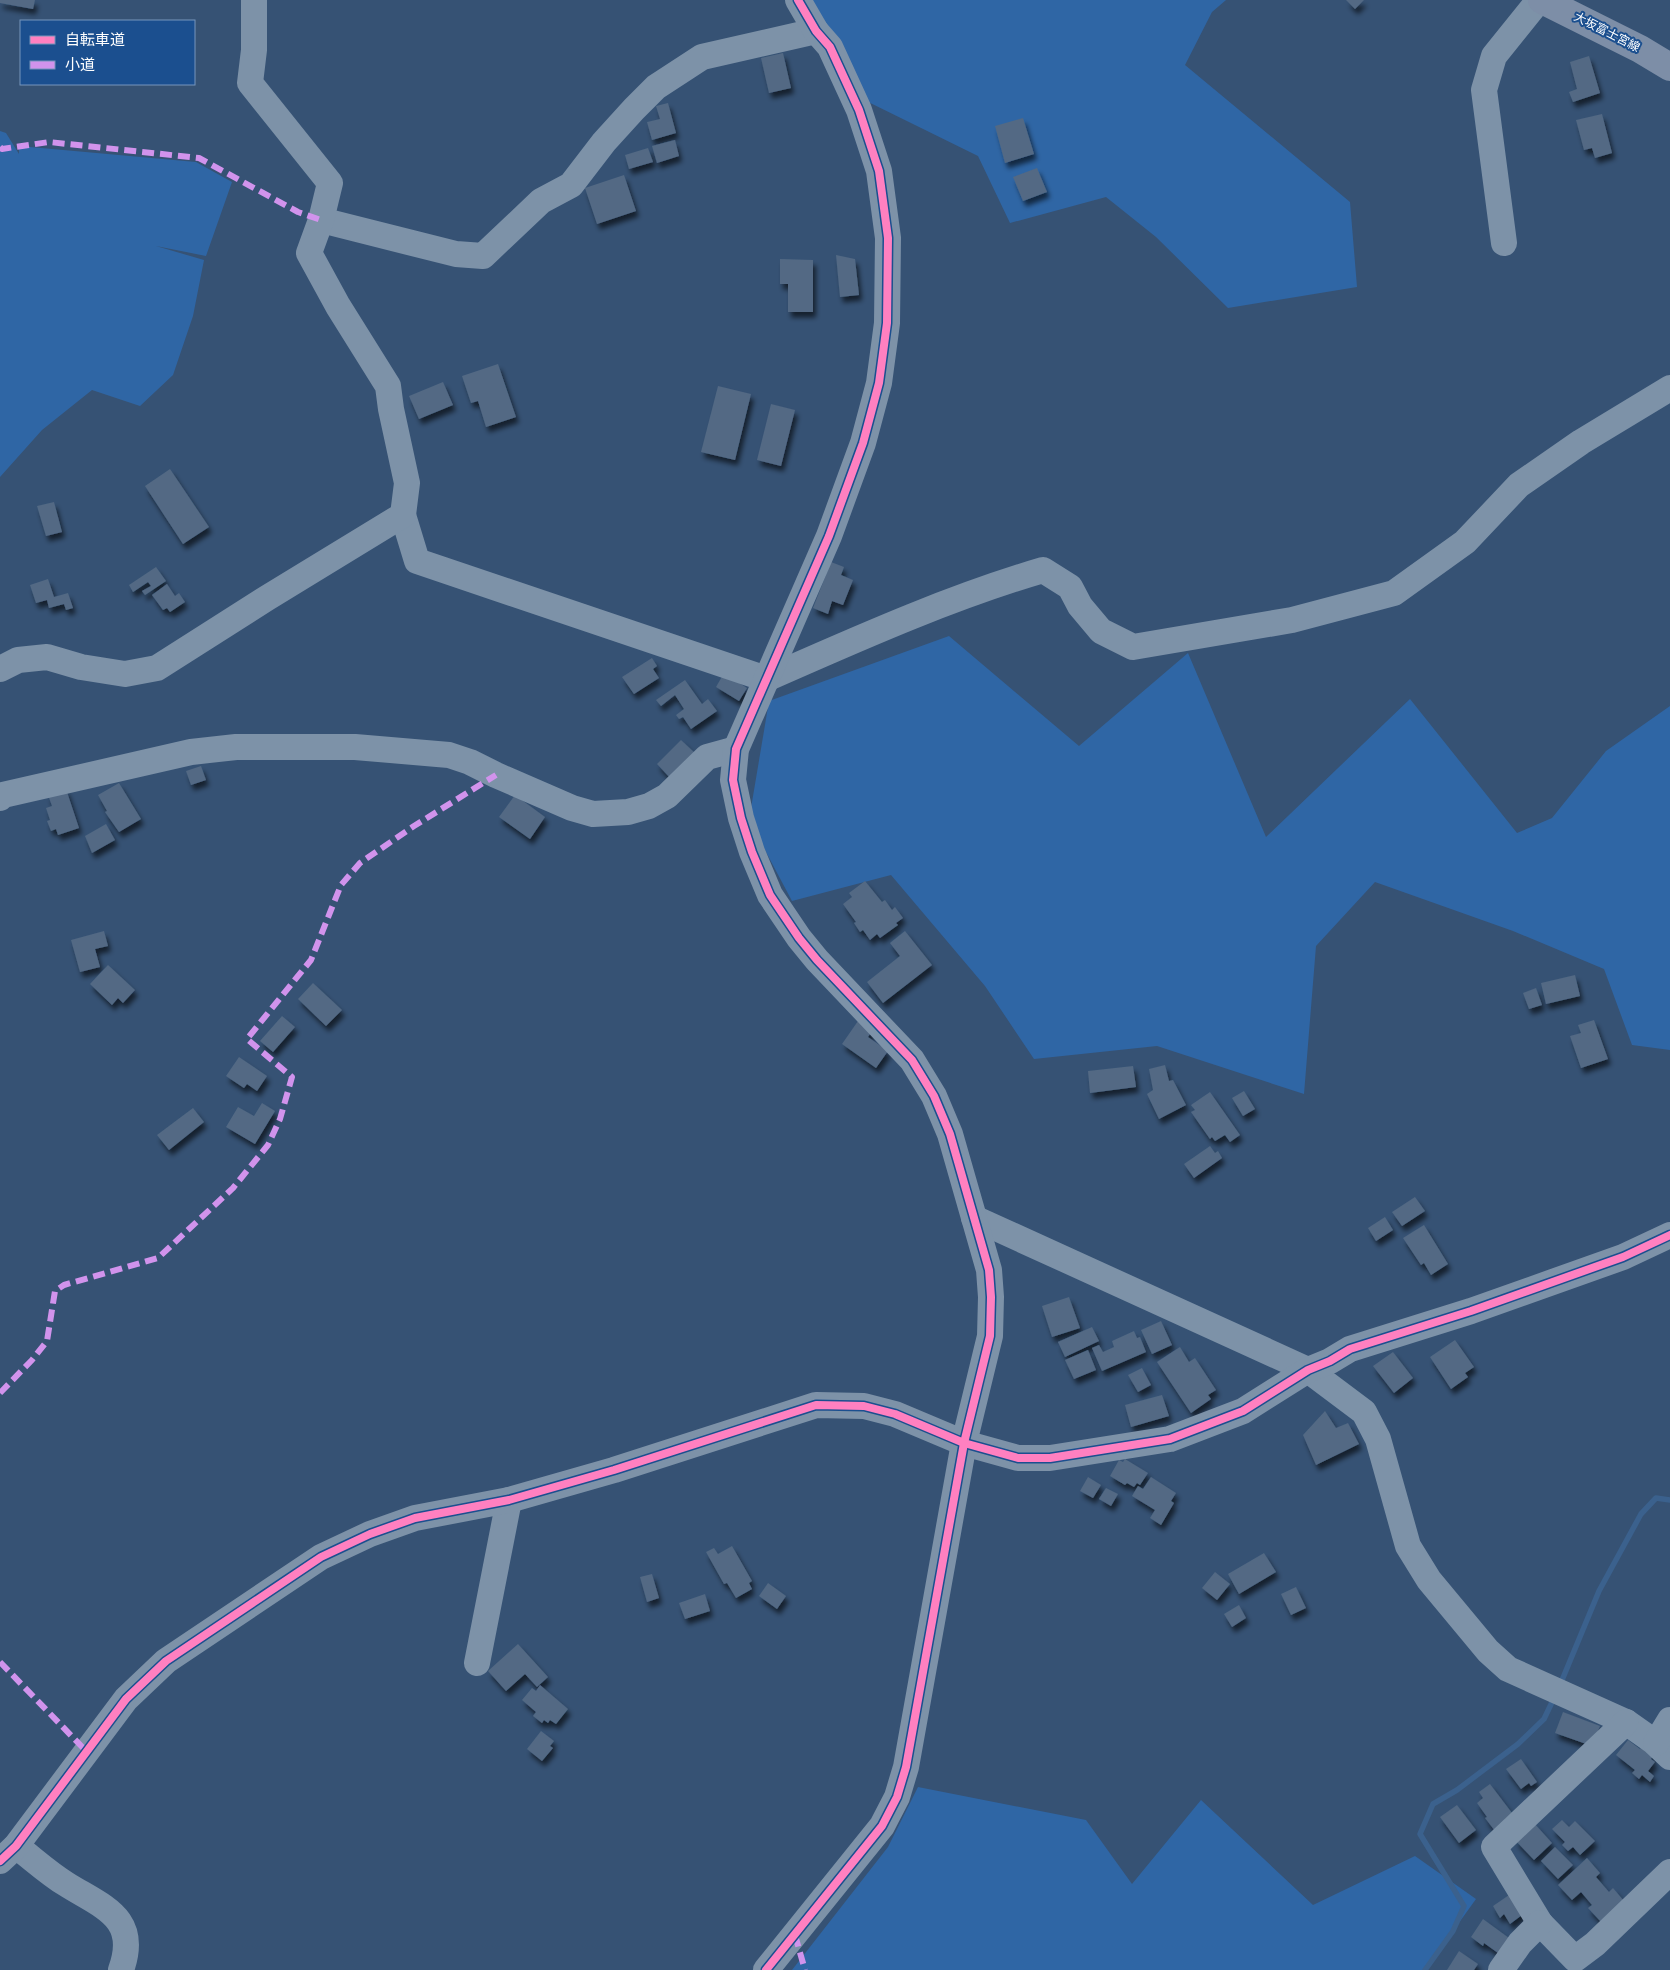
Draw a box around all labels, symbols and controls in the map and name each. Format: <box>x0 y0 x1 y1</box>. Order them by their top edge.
street label: 大坂富士宮線 <box>1571 9 1643 55</box>
legend <box>20 20 195 85</box>
text: 自転車道 <box>65 30 125 50</box>
text: 小道 <box>65 55 95 75</box>

